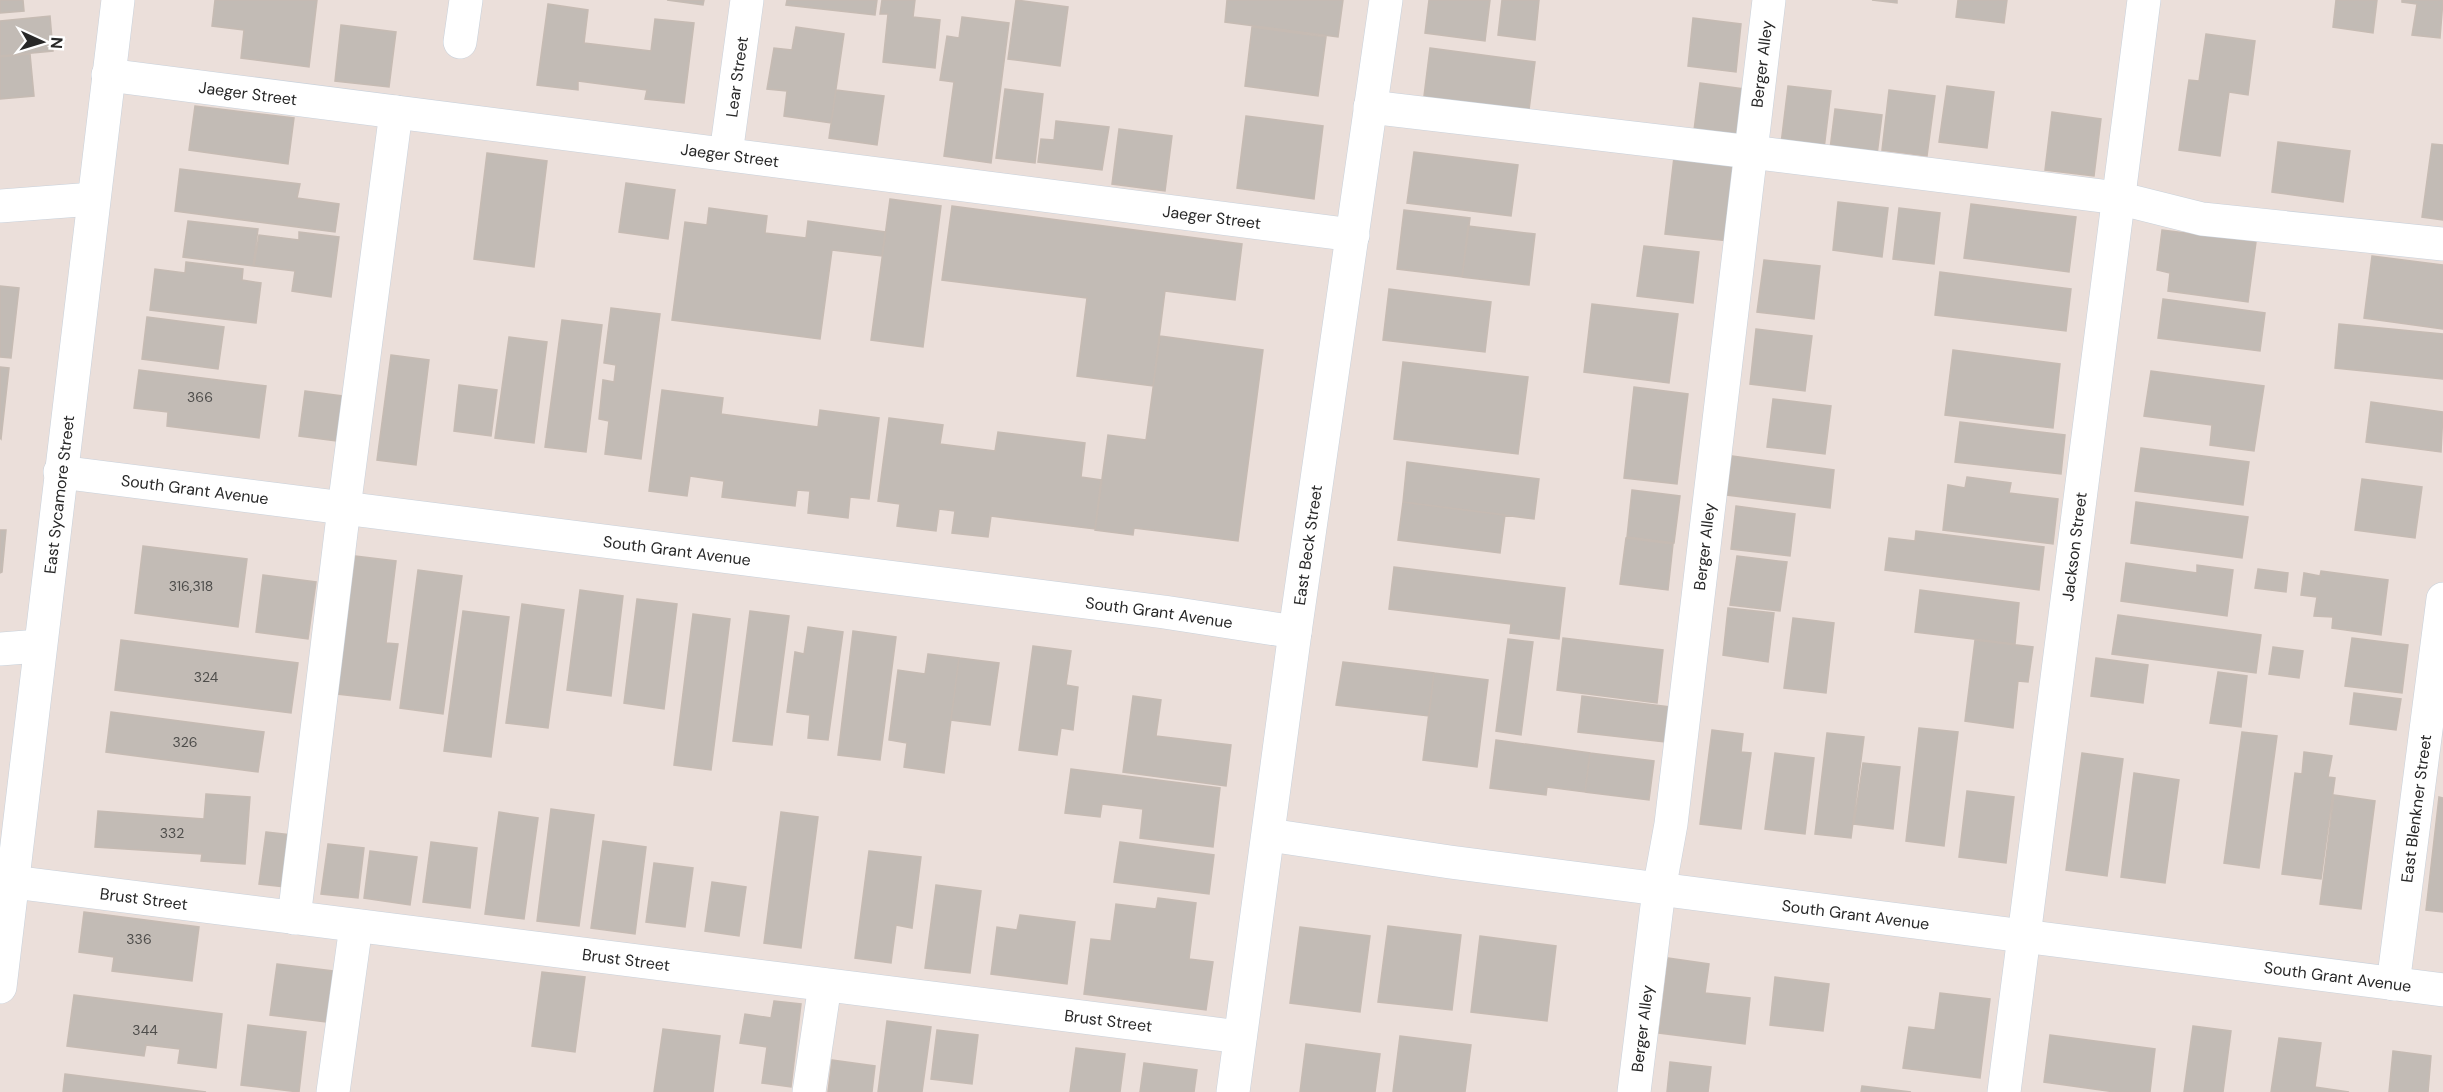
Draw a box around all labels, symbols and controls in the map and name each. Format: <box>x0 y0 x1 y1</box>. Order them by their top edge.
north arrow <box>12 12 72 72</box>
street label: Berger Alley <box>1746 19 1778 109</box>
street label: Lear Street <box>721 35 753 119</box>
text: N <box>46 36 67 50</box>
street label: Jaeger Street <box>197 77 298 110</box>
street label: Jaeger Street <box>679 139 780 172</box>
street label: Jaeger Street <box>1161 201 1262 234</box>
house number: 366 <box>187 388 213 406</box>
street label: East Sycamore Street <box>39 414 79 575</box>
street label: South Grant Avenue <box>120 470 270 509</box>
street label: East Beck Street <box>1289 483 1327 607</box>
street label: Jackson Street <box>2057 491 2092 602</box>
street label: Berger Alley <box>1689 502 1720 591</box>
street label: South Grant Avenue <box>602 531 752 571</box>
house number: 316,318 <box>169 577 213 595</box>
street label: South Grant Avenue <box>1084 592 1234 633</box>
house number: 324 <box>194 668 219 686</box>
house number: 326 <box>172 733 198 751</box>
street label: East Blenkner Street <box>2396 733 2436 884</box>
house number: 332 <box>160 824 184 842</box>
street label: Brust Street <box>99 883 189 915</box>
street label: South Grant Avenue <box>1781 895 1931 935</box>
house number: 336 <box>126 930 152 948</box>
street label: Brust Street <box>581 944 671 976</box>
street label: South Grant Avenue <box>2263 957 2413 997</box>
street label: Berger Alley <box>1627 984 1658 1073</box>
street label: Brust Street <box>1063 1005 1153 1037</box>
house number: 344 <box>132 1021 158 1039</box>

